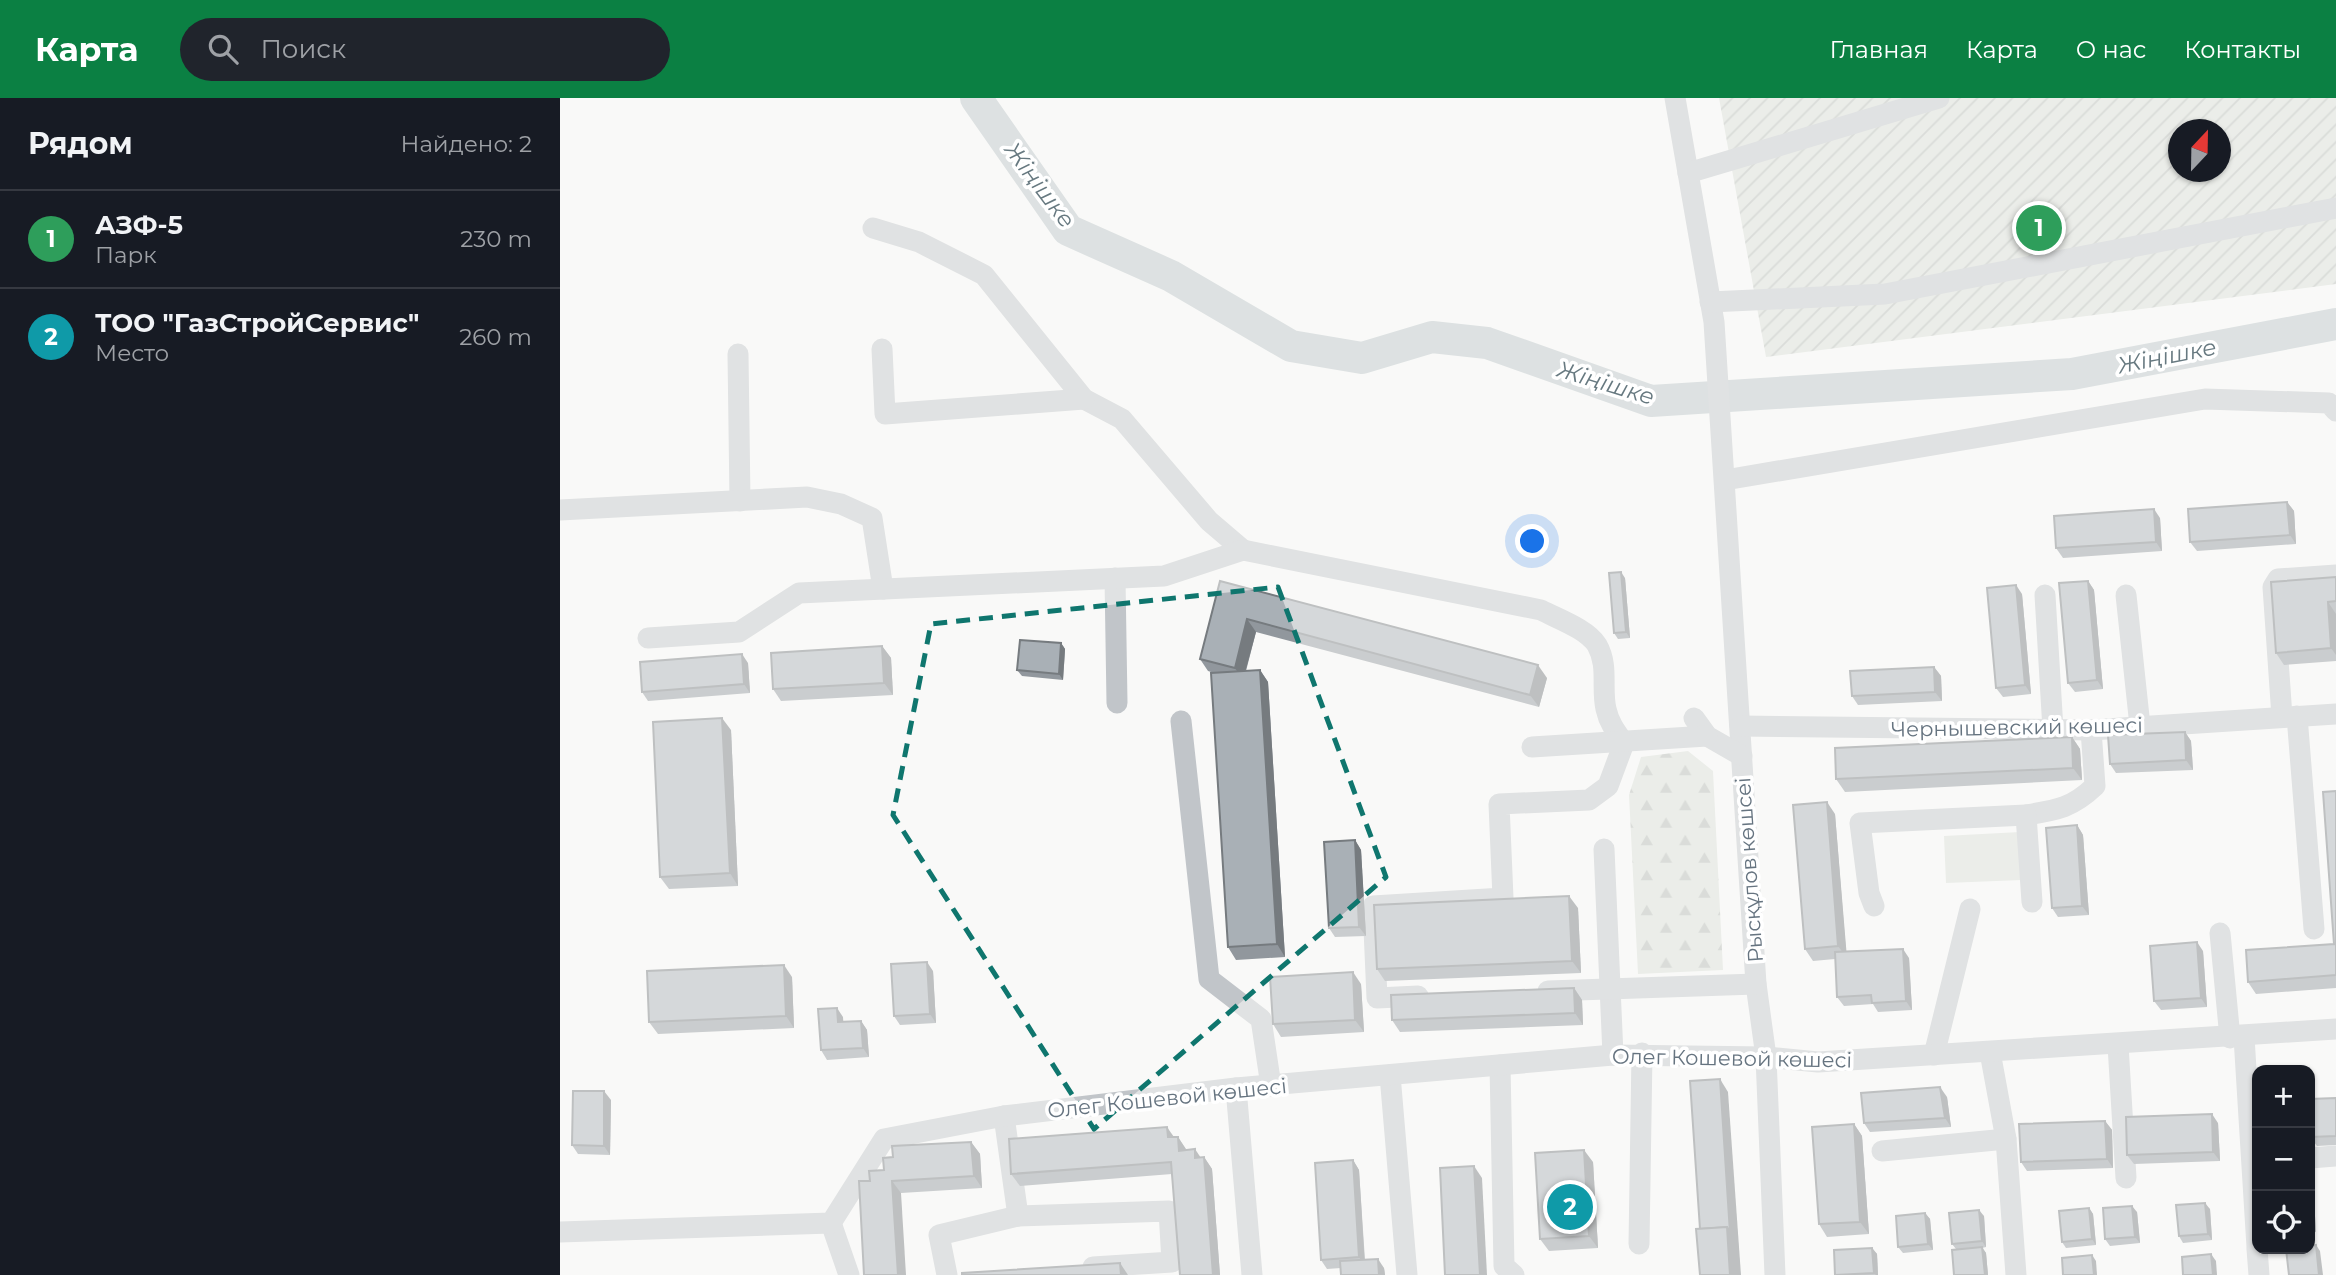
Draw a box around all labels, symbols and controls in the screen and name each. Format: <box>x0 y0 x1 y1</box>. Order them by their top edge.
search box <box>180 18 670 81</box>
text: Карта <box>35 29 138 69</box>
icon: search <box>204 30 242 68</box>
text: Поиск <box>260 33 346 65</box>
text: Главная <box>1830 35 1928 64</box>
text: Карта <box>1966 35 2038 64</box>
text: О нас <box>2076 35 2146 64</box>
text: Контакты <box>2184 35 2301 64</box>
north arrow <box>2168 119 2231 182</box>
text: Рядом <box>28 125 133 162</box>
text: Найдено: 2 <box>401 130 532 158</box>
water label: Жіңішке <box>998 136 1081 233</box>
pin: 1 <box>2016 202 2062 254</box>
text: АЗФ-5 <box>95 209 183 241</box>
text: 1 <box>46 225 56 253</box>
text: 230 m <box>460 225 532 253</box>
text: Парк <box>95 241 157 269</box>
text: ТОО "ГазСтройСервис" <box>95 307 419 339</box>
text: 2 <box>44 323 58 351</box>
text: 260 m <box>459 323 532 351</box>
water label: Жіңішке <box>2114 333 2219 379</box>
text: Место <box>95 339 169 367</box>
water label: Жіңішке <box>1553 355 1658 411</box>
your location <box>1515 524 1549 558</box>
street label: Чернышевский көшесі <box>1891 712 2143 742</box>
street label: Рысқұлов көшсеі <box>1730 777 1768 963</box>
street label: Олег Кошевой көшесі <box>1612 1043 1852 1073</box>
map controls <box>2252 1065 2315 1254</box>
button: + <box>2252 1065 2315 1128</box>
street label: Олег Кошевой көшесі <box>1046 1073 1288 1123</box>
button: − <box>2252 1128 2315 1191</box>
pin: 2 <box>1547 1181 1593 1233</box>
button: locate <box>2252 1191 2315 1254</box>

